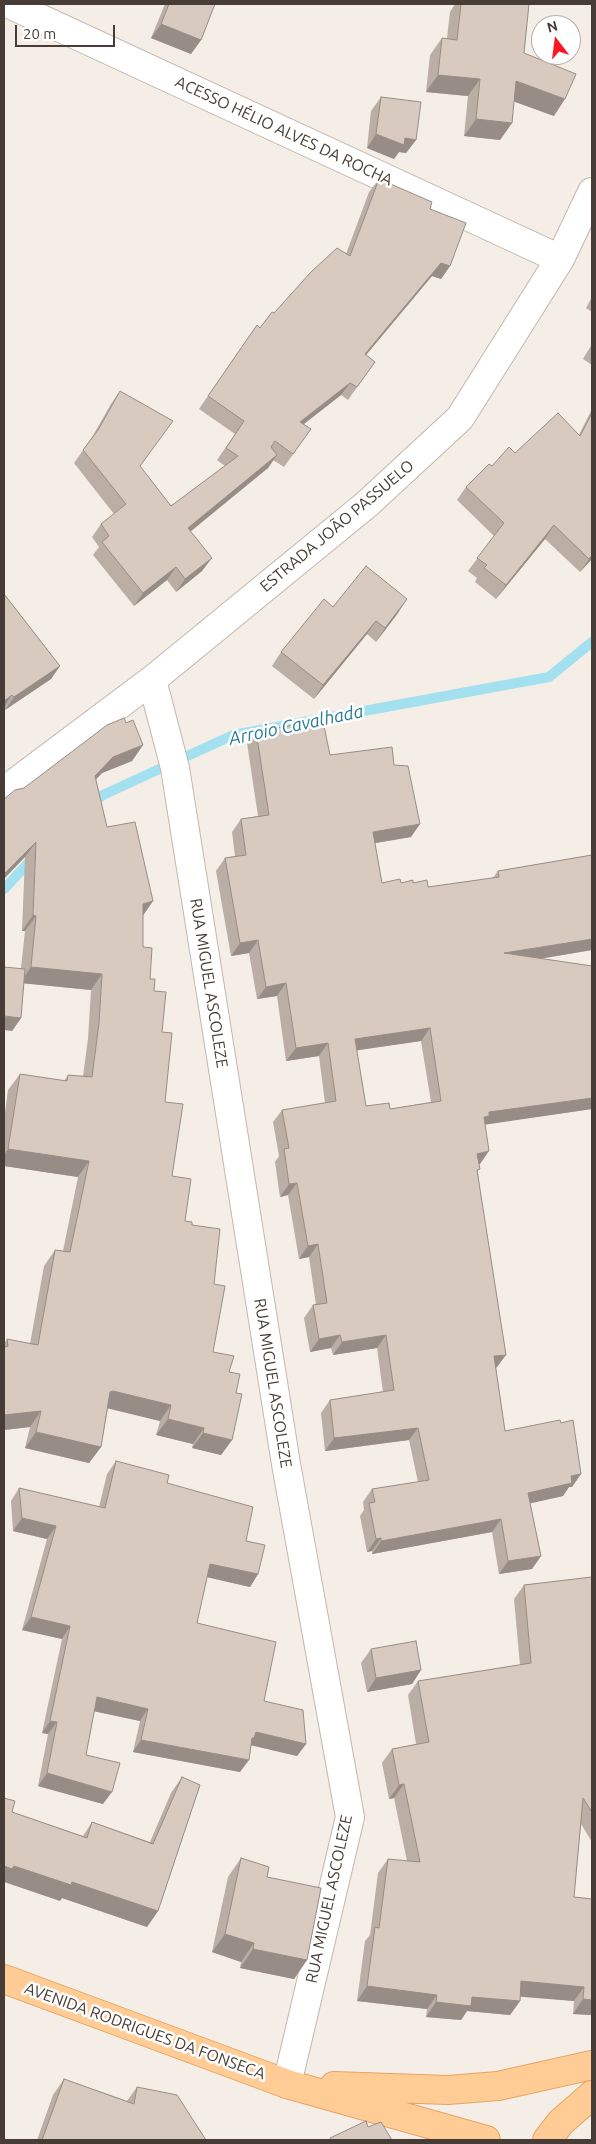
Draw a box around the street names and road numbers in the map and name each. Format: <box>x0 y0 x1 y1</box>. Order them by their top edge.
street label: ACESSO HÉLIO ALVES DA ROCHA <box>172 72 396 190</box>
street label: ESTRADA JOÃO PASSUELO <box>256 456 418 596</box>
street label: RUA MIGUEL ASCOLEZE <box>186 897 232 1069</box>
street label: RUA MIGUEL ASCOLEZE <box>250 1297 296 1469</box>
street label: RUA MIGUEL ASCOLEZE <box>302 1813 356 1985</box>
street label: AVENIDA RODRIGUES DA FONSECA <box>22 1978 268 2084</box>

